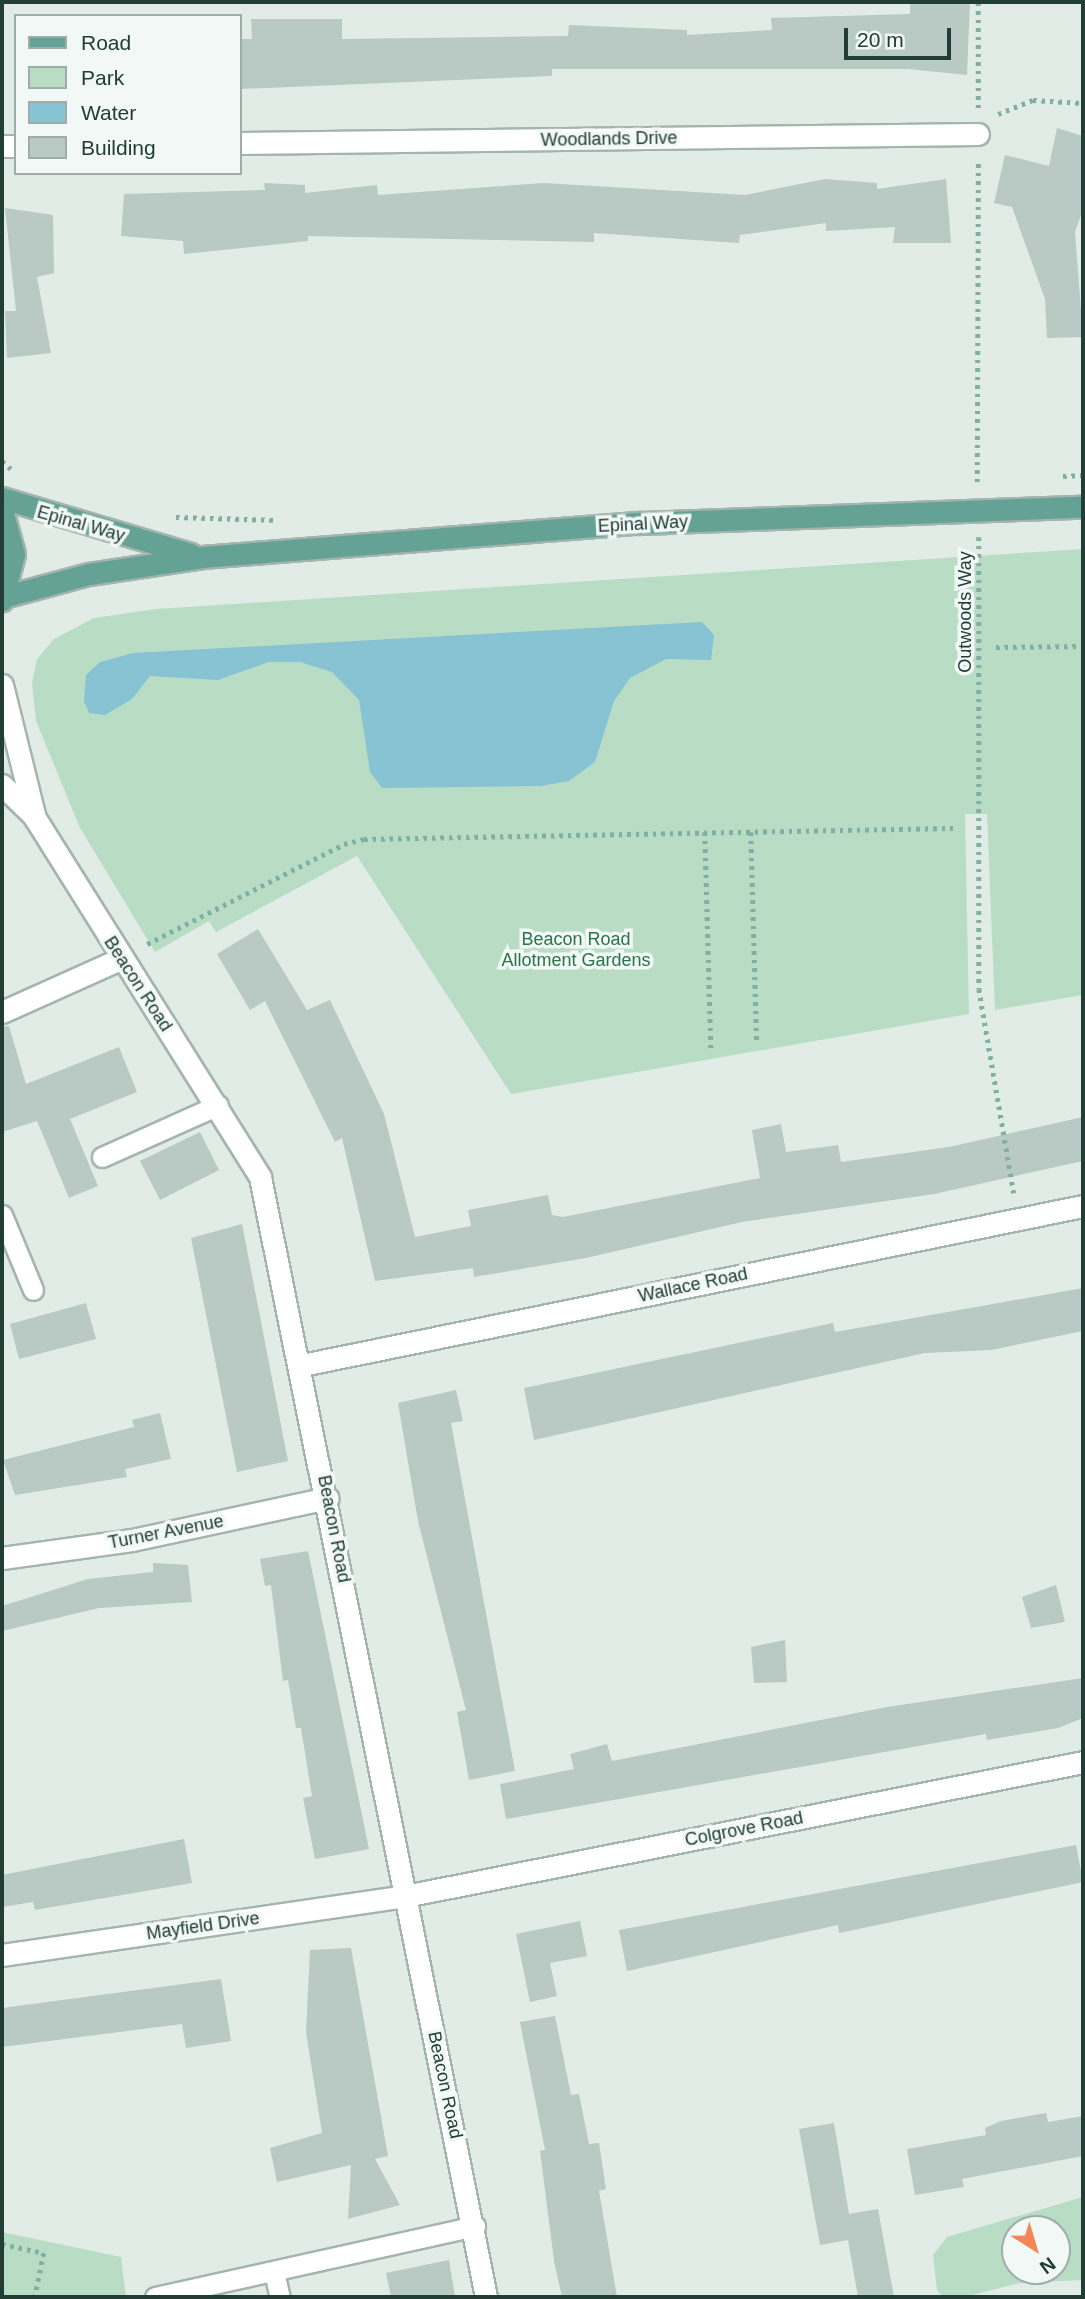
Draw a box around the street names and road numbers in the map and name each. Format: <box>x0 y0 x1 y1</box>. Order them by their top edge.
street label: Woodlands Drive <box>540 127 678 151</box>
street label: Epinal Way <box>35 501 127 547</box>
street label: Epinal Way <box>597 511 689 537</box>
street label: Outwoods Way <box>954 551 976 673</box>
street label: Beacon Road <box>99 932 177 1036</box>
street label: Wallace Road <box>636 1263 750 1307</box>
street label: Beacon Road <box>313 1473 355 1585</box>
street label: Turner Avenue <box>106 1510 226 1554</box>
street label: Colgrove Road <box>683 1807 805 1851</box>
street label: Mayfield Drive <box>145 1907 261 1945</box>
street label: Beacon Road <box>423 2029 467 2141</box>

